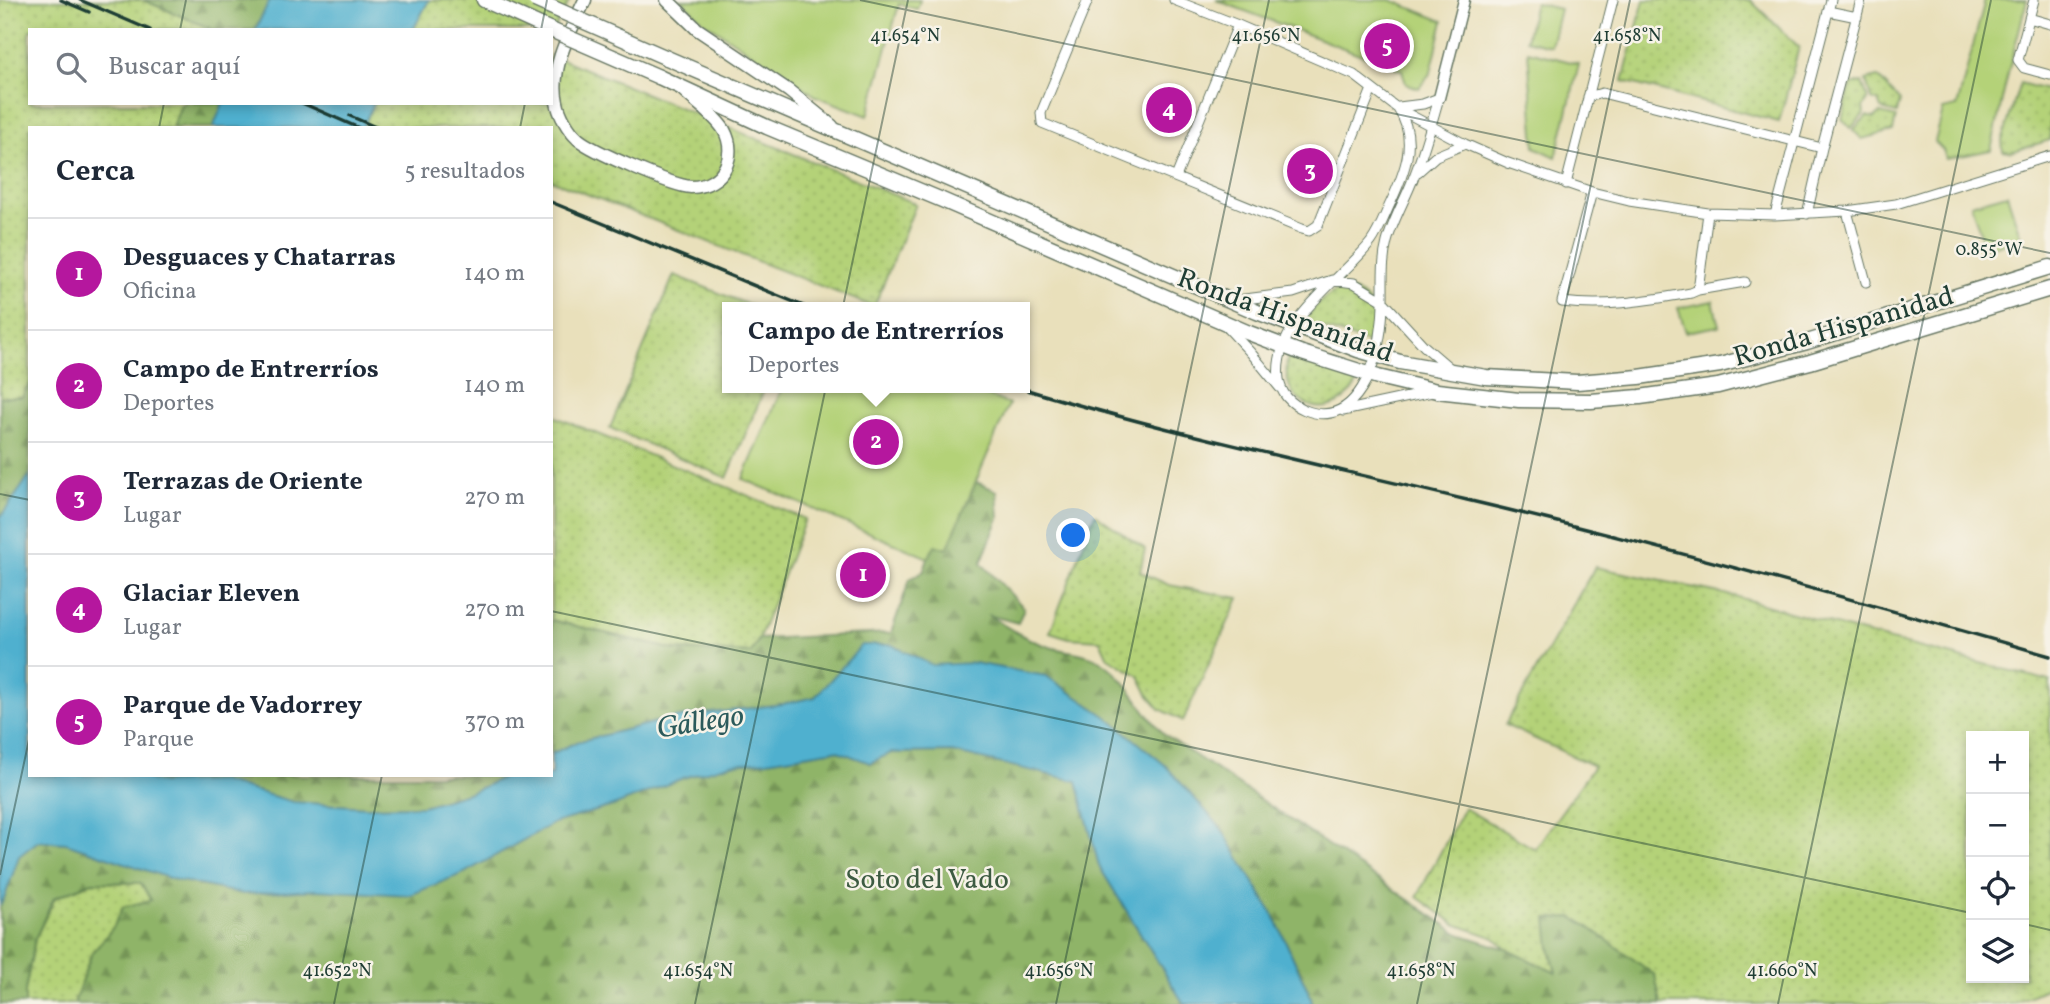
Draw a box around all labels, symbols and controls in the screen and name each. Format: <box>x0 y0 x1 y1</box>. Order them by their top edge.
pin: 5 <box>1364 20 1410 72</box>
text: 41.654°N <box>870 24 940 49</box>
text: 41.656°N <box>1232 24 1300 49</box>
text: 41.658°N <box>1593 24 1661 49</box>
search box <box>28 28 553 105</box>
icon: search <box>52 48 90 86</box>
text: Buscar aquí <box>108 49 240 85</box>
pin: 4 <box>1146 84 1192 136</box>
pin: 3 <box>1287 145 1333 197</box>
text: Cerca <box>56 151 135 193</box>
text: 5 resultados <box>405 156 525 188</box>
text: 0.855°W <box>1955 238 2023 263</box>
text: Desguaces y Chatarras <box>123 240 396 276</box>
text: 1 <box>74 258 84 290</box>
text: 140 m <box>464 258 525 290</box>
street label: Ronda Hispanidad <box>1171 259 1399 374</box>
text: Oficina <box>123 276 197 308</box>
street label: Ronda Hispanidad <box>1729 277 1959 378</box>
popup <box>722 302 1030 393</box>
text: Campo de Entrerríos <box>748 314 1004 350</box>
text: Deportes <box>748 350 839 382</box>
text: Campo de Entrerríos <box>123 352 379 388</box>
text: 2 <box>73 370 85 402</box>
text: 140 m <box>464 370 525 402</box>
text: Deportes <box>123 388 214 420</box>
pin: 2 <box>853 416 899 468</box>
text: Terrazas de Oriente <box>123 464 363 500</box>
text: 3 <box>73 482 85 514</box>
text: 270 m <box>464 482 525 514</box>
text: Lugar <box>123 500 182 532</box>
your location <box>1056 518 1090 552</box>
pin: 1 <box>840 549 886 601</box>
text: Glaciar Eleven <box>123 576 300 612</box>
text: 4 <box>72 594 86 626</box>
text: 270 m <box>464 594 525 626</box>
text: Lugar <box>123 612 182 644</box>
text: Parque de Vadorrey <box>123 688 362 724</box>
water label: Gállego <box>654 695 747 751</box>
text: 5 <box>73 706 85 738</box>
text: 370 m <box>464 706 525 738</box>
text: Parque <box>123 724 194 756</box>
map controls <box>1966 731 2029 983</box>
button: + <box>1966 731 2029 794</box>
button: − <box>1966 794 2029 857</box>
button: locate <box>1966 857 2029 920</box>
park label: Soto del Vado <box>845 861 1009 900</box>
button: layers <box>1966 920 2029 983</box>
text: 41.652°N <box>302 959 372 984</box>
text: 41.654°N <box>663 959 733 984</box>
text: 41.656°N <box>1025 959 1093 984</box>
text: 41.658°N <box>1387 959 1455 984</box>
text: 41.660°N <box>1747 959 1817 984</box>

